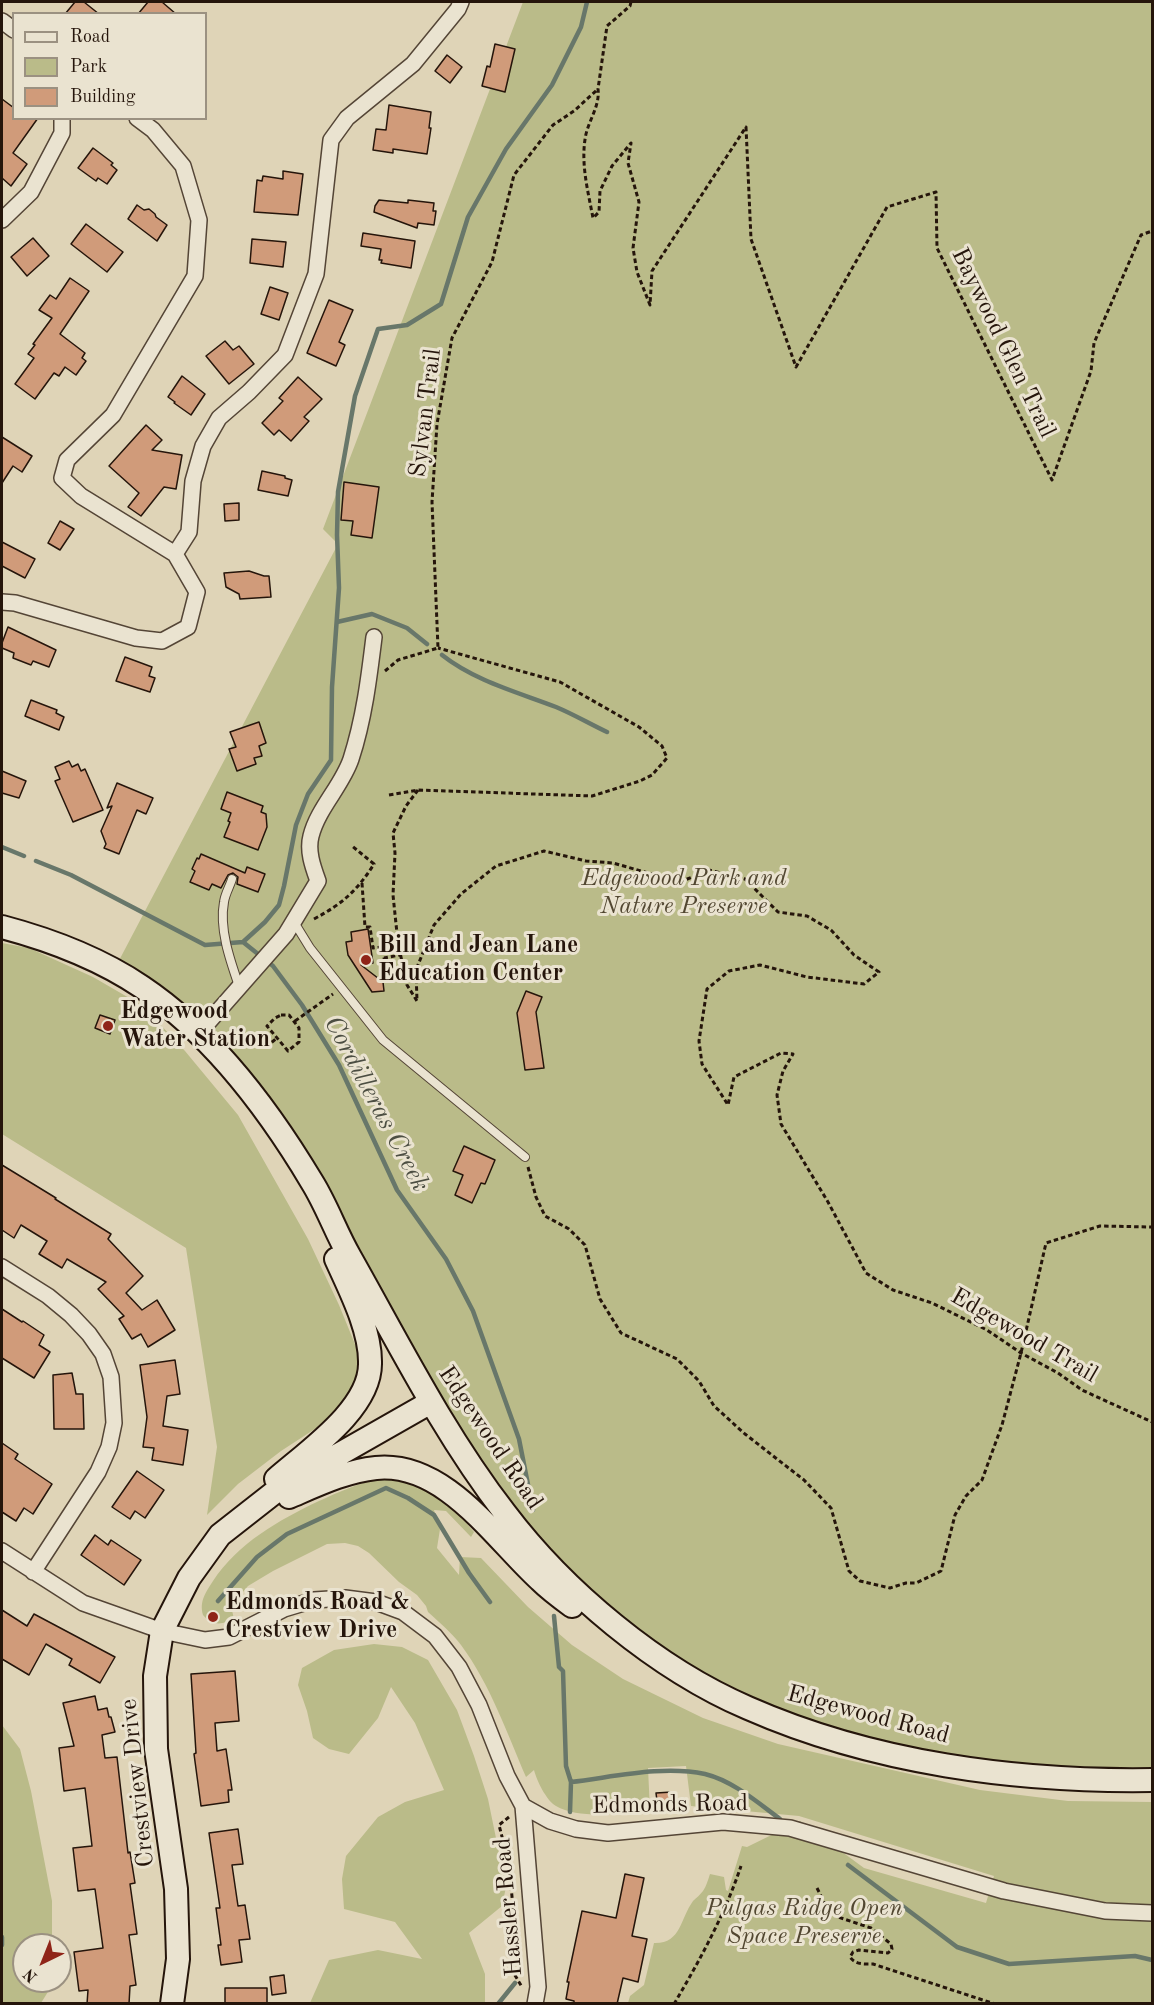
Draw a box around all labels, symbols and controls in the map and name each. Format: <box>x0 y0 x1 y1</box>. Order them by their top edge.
legend <box>12 12 207 120</box>
text: Road <box>70 28 110 46</box>
text: Park <box>70 58 107 76</box>
text: Building <box>70 88 135 106</box>
street label: Baywood Glen Trail <box>945 243 1061 443</box>
street label: Sylvan Trail <box>404 347 448 479</box>
park label: Edgewood Park and Nature Preserve <box>581 865 787 921</box>
place label: Bill and Jean Lane Education Center <box>378 932 578 988</box>
marker: Bill and Jean Lane Education Center <box>359 953 373 967</box>
place label: Edgewood Water Station <box>120 998 270 1054</box>
water label: Cordilleras Creek <box>317 1011 435 1197</box>
marker: Edgewood Water Station <box>101 1019 115 1033</box>
street label: Edgewood Trail <box>945 1282 1103 1390</box>
street label: Edgewood Road <box>431 1361 549 1515</box>
place label: Edmonds Road & Crestview Drive <box>225 1589 409 1645</box>
marker: Edmonds Road & Crestview Drive <box>206 1610 220 1624</box>
street label: Edgewood Road <box>784 1679 952 1751</box>
street label: Crestview Drive <box>115 1697 161 1869</box>
street label: Edmonds Road <box>592 1789 748 1821</box>
street label: Hassler Road <box>489 1836 529 1978</box>
park label: Pulgas Ridge Open Space Preserve <box>705 1895 903 1951</box>
north arrow <box>12 1933 72 1993</box>
text: N <box>21 1965 41 1985</box>

